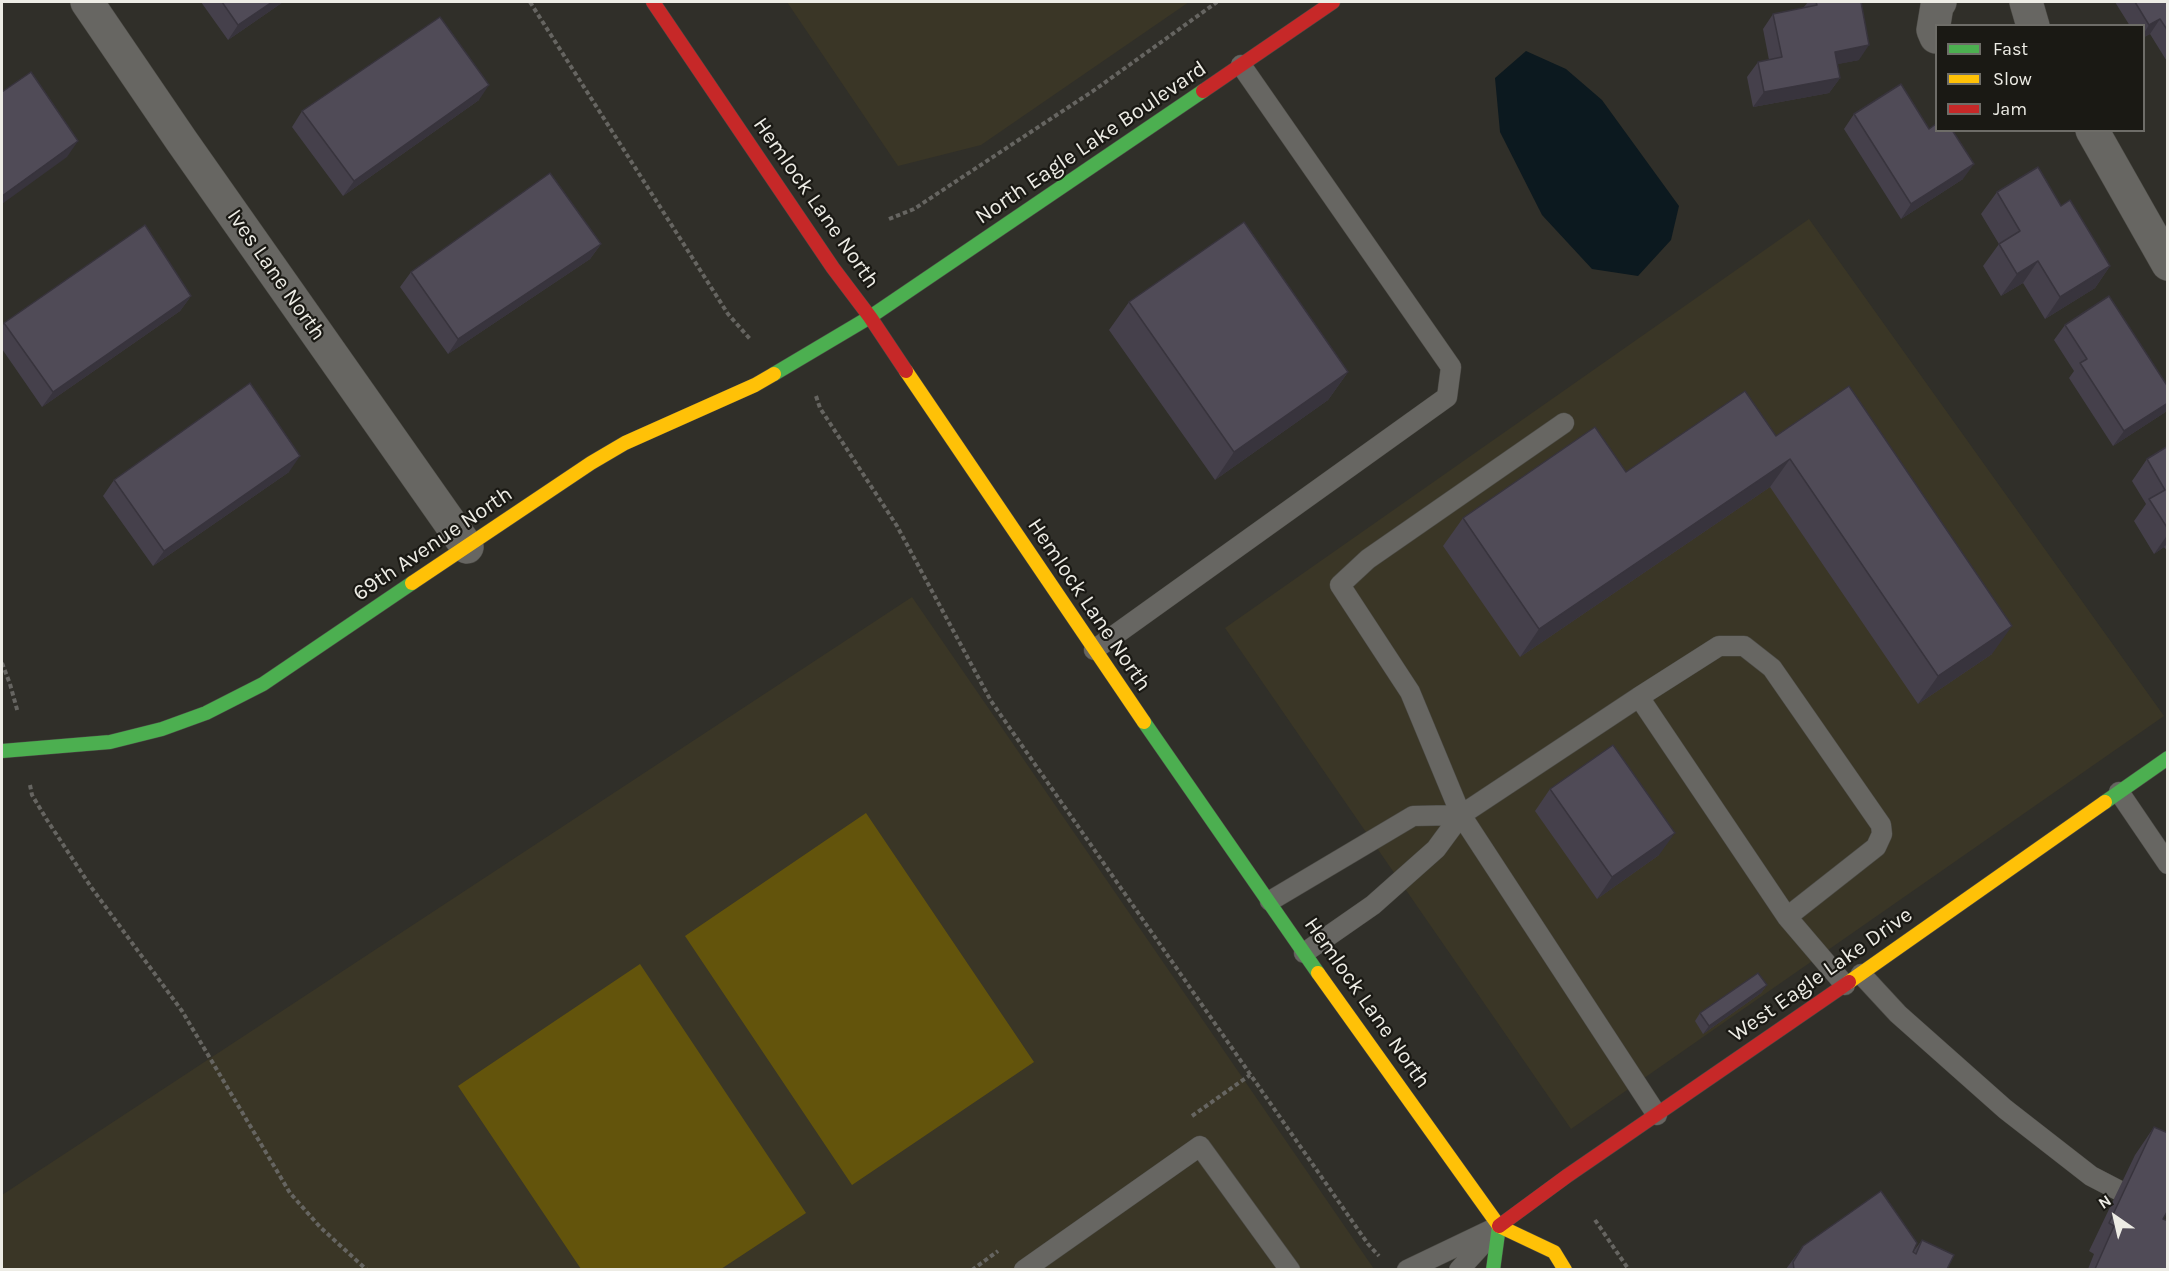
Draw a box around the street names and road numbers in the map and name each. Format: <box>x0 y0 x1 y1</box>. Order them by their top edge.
street label: North Eagle Lake Boulevard <box>970 56 1212 230</box>
street label: Hemlock Lane North <box>747 112 885 294</box>
street label: Ives Lane North <box>221 204 331 346</box>
street label: 69th Avenue North <box>348 481 518 607</box>
street label: Hemlock Lane North <box>1021 514 1157 696</box>
street label: West Eagle Lake Drive <box>1724 902 1918 1048</box>
street label: Hemlock Lane North <box>1298 912 1436 1094</box>

